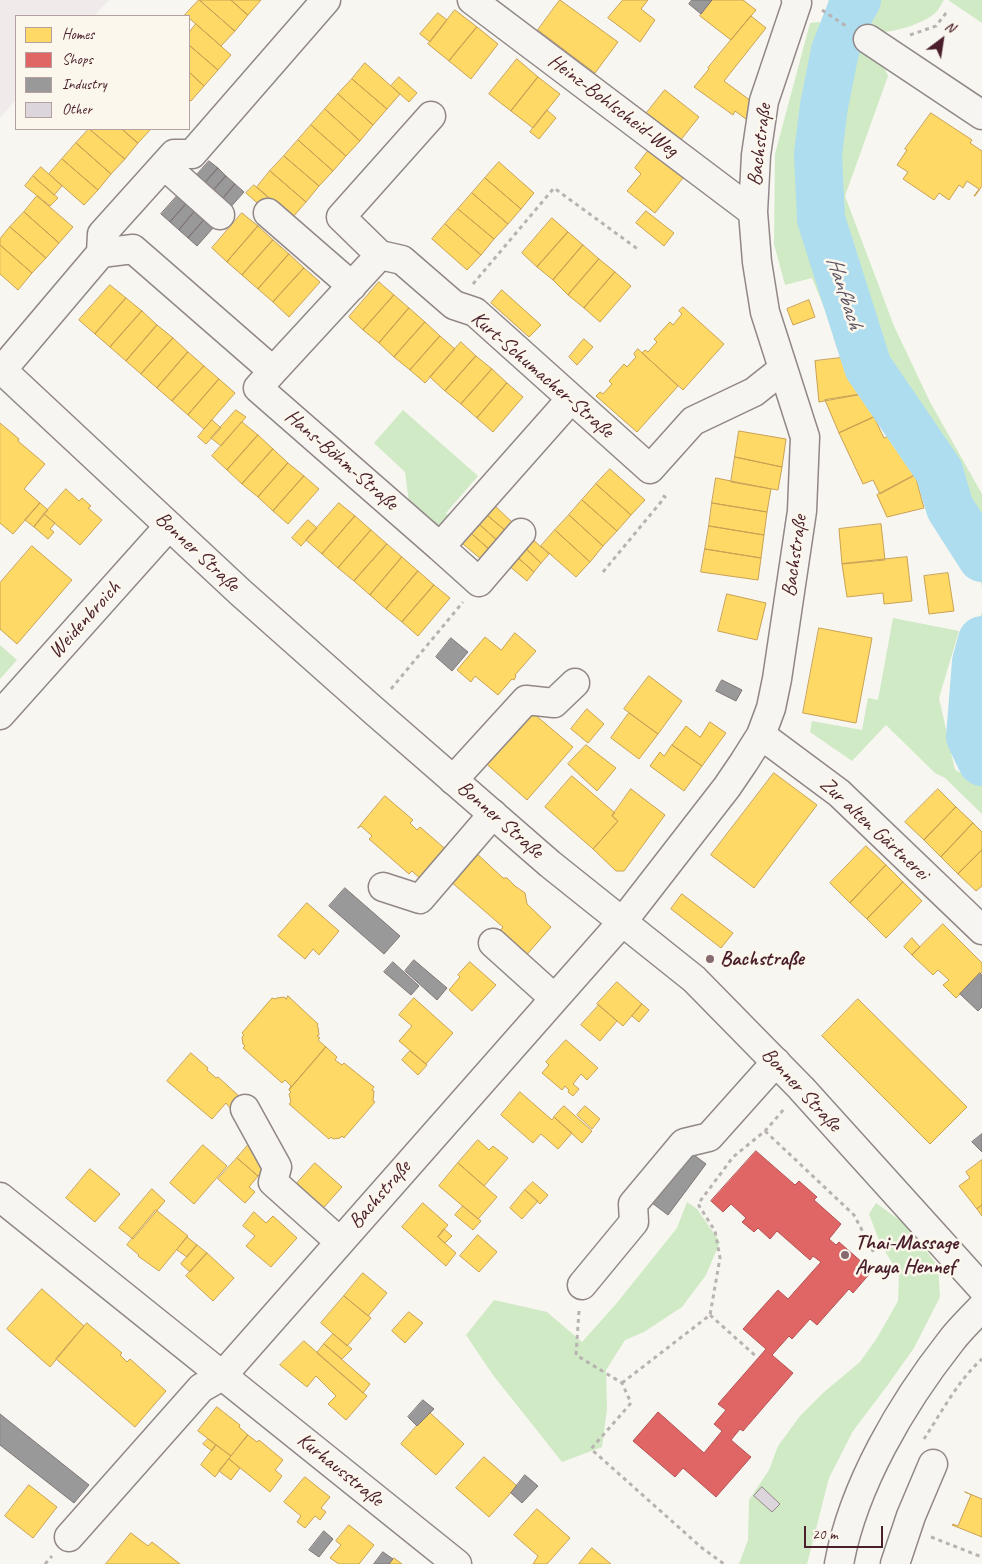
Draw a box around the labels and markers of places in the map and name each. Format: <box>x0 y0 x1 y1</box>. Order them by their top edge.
place label: Bachstraße <box>720 946 804 972</box>
marker: Bachstraße <box>704 953 716 965</box>
place label: Thai-Massage Araya Hennef <box>855 1230 958 1280</box>
marker: Thai-Massage Araya Hennef <box>839 1249 851 1261</box>

